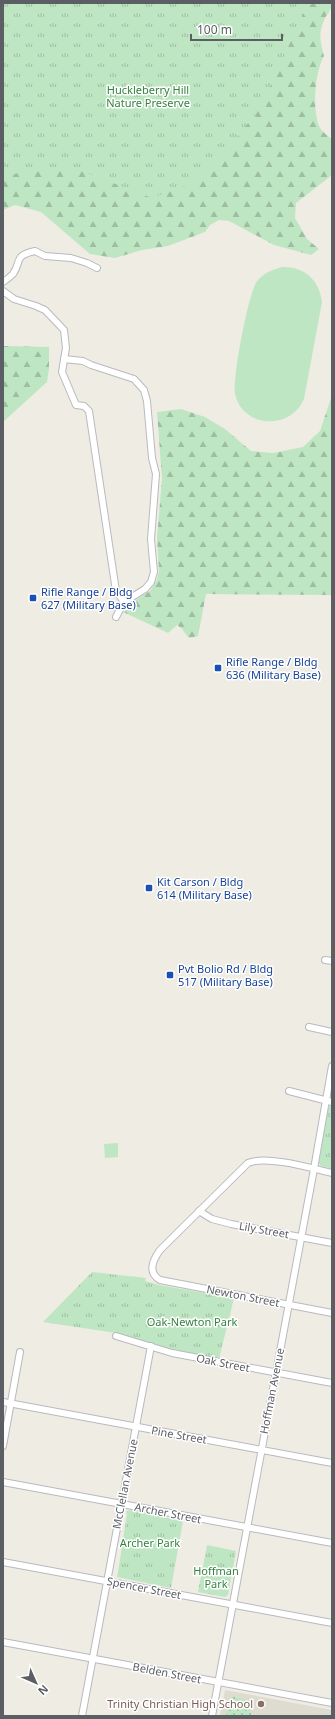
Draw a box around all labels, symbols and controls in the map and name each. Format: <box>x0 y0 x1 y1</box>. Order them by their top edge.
scale bar <box>191 16 282 42</box>
text: 100 m <box>197 21 232 38</box>
park label: Huckleberry Hill Nature Preserve <box>106 82 190 110</box>
place label: Rifle Range / Bldg 627 (Military Base) <box>41 584 136 612</box>
marker: Rifle Range / Bldg 627 (Military Base) <box>28 593 38 603</box>
place label: Rifle Range / Bldg 636 (Military Base) <box>226 654 321 682</box>
marker: Rifle Range / Bldg 636 (Military Base) <box>213 663 223 673</box>
place label: Kit Carson / Bldg 614 (Military Base) <box>157 874 252 902</box>
marker: Kit Carson / Bldg 614 (Military Base) <box>144 883 154 893</box>
place label: Pvt Bolio Rd / Bldg 517 (Military Base) <box>178 961 273 989</box>
marker: Pvt Bolio Rd / Bldg 517 (Military Base) <box>165 970 175 980</box>
street label: Lily Street <box>238 1218 290 1241</box>
street label: Newton Street <box>205 1281 281 1310</box>
park label: Oak-Newton Park <box>147 1314 237 1329</box>
street label: Hoffman Avenue <box>256 1347 287 1435</box>
street label: Oak Street <box>195 1350 251 1375</box>
street label: Pine Street <box>150 1422 208 1447</box>
street label: McClellan Avenue <box>108 1438 141 1530</box>
street label: Archer Street <box>133 1499 203 1526</box>
park label: Archer Park <box>120 1535 180 1550</box>
park label: Hoffman Park <box>193 1563 239 1591</box>
street label: Spencer Street <box>106 1573 183 1602</box>
street label: Belden Street <box>132 1659 203 1687</box>
north arrow <box>16 1663 56 1703</box>
text: N <box>35 1682 52 1699</box>
place label: Trinity Christian High School <box>107 1696 253 1711</box>
marker: Trinity Christian High School <box>256 1699 266 1709</box>

